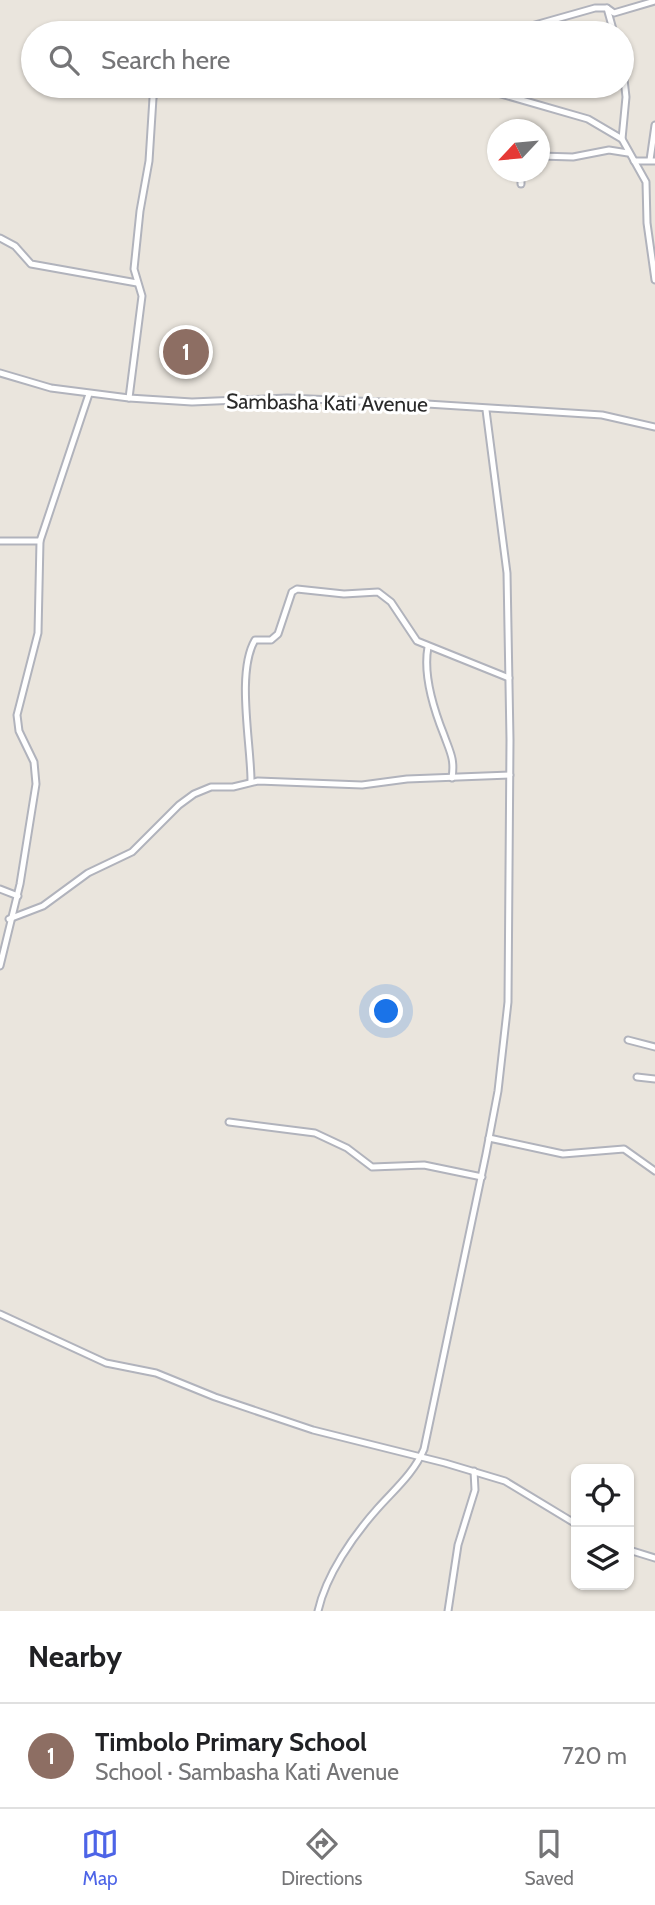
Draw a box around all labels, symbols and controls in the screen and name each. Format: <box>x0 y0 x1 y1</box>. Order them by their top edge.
search box <box>21 21 634 98</box>
icon: search <box>45 41 83 79</box>
text: Search here <box>101 44 230 76</box>
north arrow <box>487 119 550 182</box>
pin: 1 <box>163 326 209 378</box>
street label: Sambasha Kati Avenue <box>226 388 428 417</box>
your location <box>369 994 403 1028</box>
map controls <box>571 1464 634 1590</box>
button: locate <box>571 1464 634 1527</box>
button: layers <box>571 1527 634 1590</box>
text: Nearby <box>28 1638 122 1675</box>
text: Timbolo Primary School <box>95 1726 367 1758</box>
text: 1 <box>47 1742 55 1770</box>
text: 720 m <box>562 1742 627 1770</box>
text: School · Sambasha Kati Avenue <box>95 1758 399 1786</box>
tab: Map <box>81 1825 119 1890</box>
tab: Directions <box>281 1825 362 1890</box>
tab: Saved <box>525 1825 574 1890</box>

